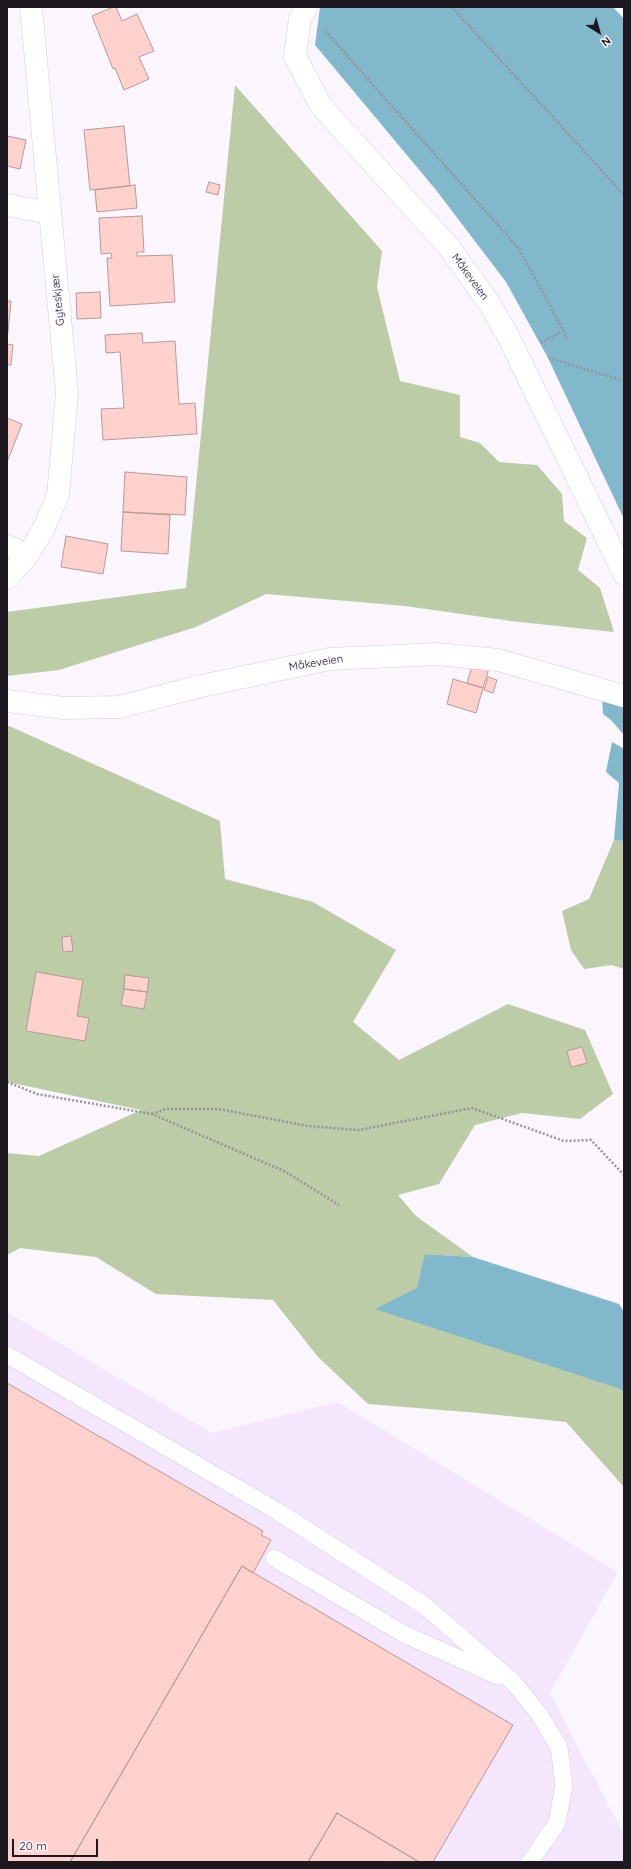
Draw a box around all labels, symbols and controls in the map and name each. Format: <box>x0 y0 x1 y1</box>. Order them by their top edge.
north arrow <box>579 12 619 52</box>
text: N <box>599 34 614 50</box>
street label: Måkeveien <box>449 251 491 303</box>
street label: Gyteskjær <box>49 273 67 327</box>
street label: Måkeveien <box>288 652 344 674</box>
scale bar <box>14 1831 100 1857</box>
text: 20 m <box>19 1838 47 1853</box>

